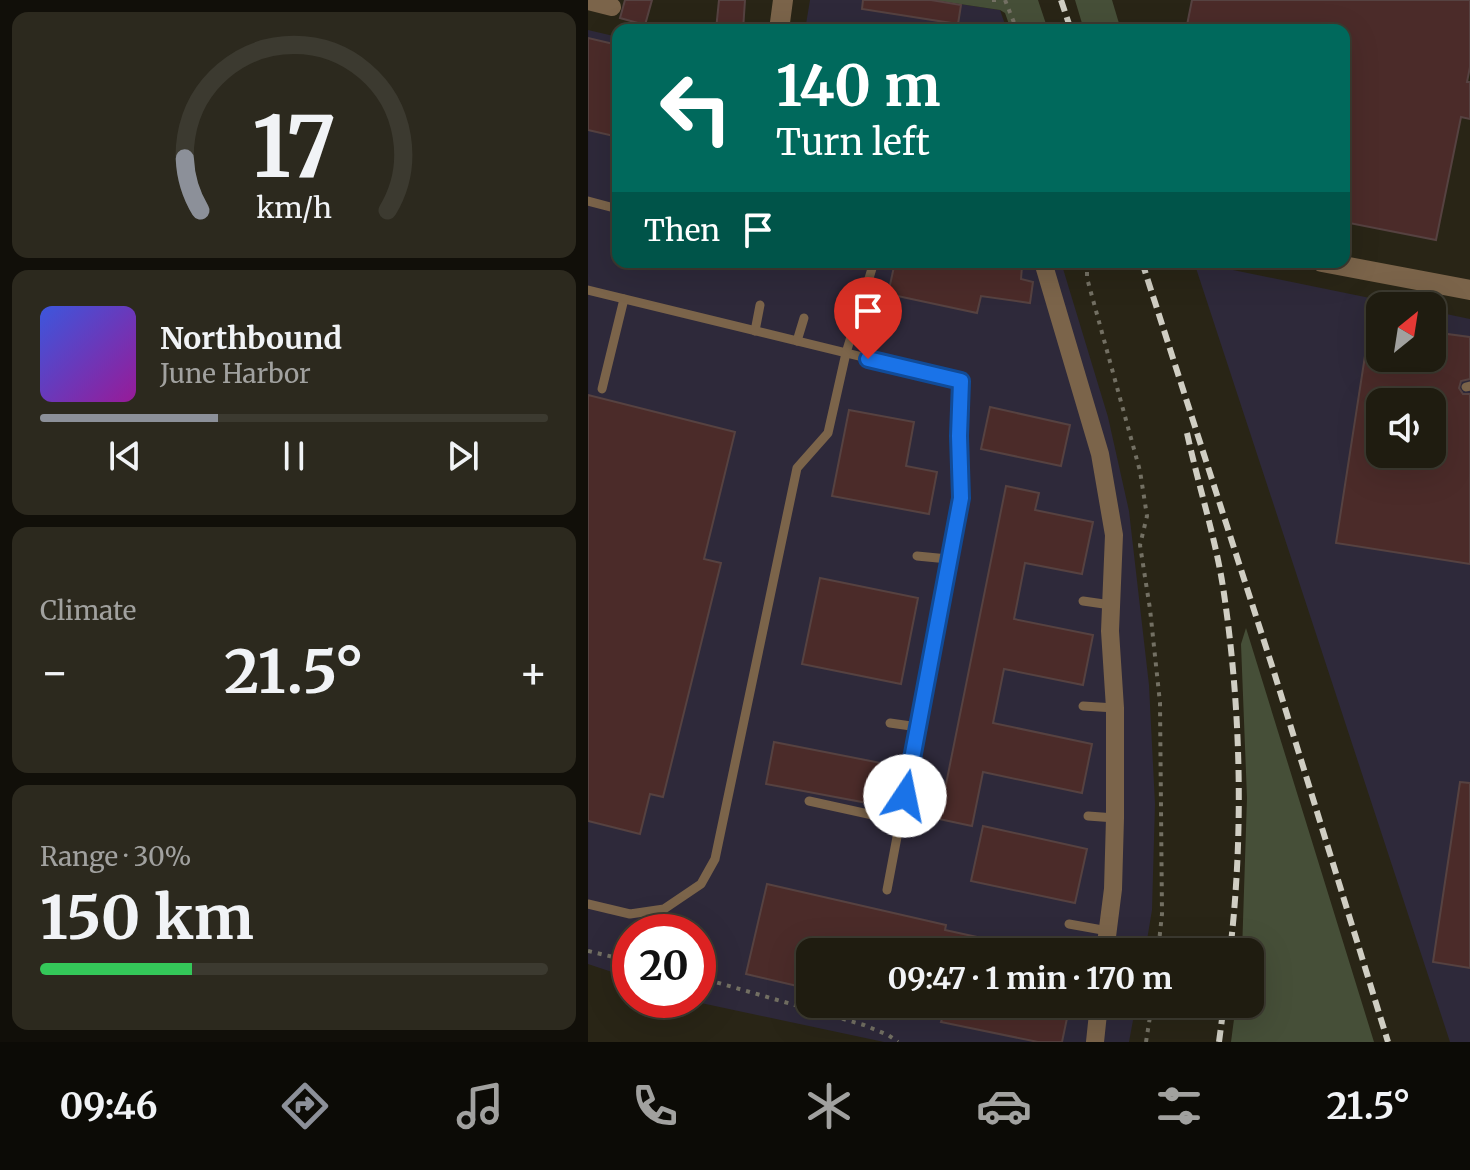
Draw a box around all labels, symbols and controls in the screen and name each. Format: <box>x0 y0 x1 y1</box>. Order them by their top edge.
text: 140 m <box>776 51 941 121</box>
icon: left <box>644 56 748 160</box>
text: 17 <box>252 94 336 199</box>
text: Turn left <box>776 120 930 165</box>
text: km/h <box>256 190 332 226</box>
icon: arrive <box>736 208 780 252</box>
text: Then <box>644 211 720 249</box>
pin <box>834 277 902 359</box>
icon: arrive <box>846 289 890 333</box>
north arrow <box>1366 292 1446 372</box>
map controls <box>1366 292 1446 468</box>
text: Northbound <box>160 319 342 357</box>
text: June Harbor <box>160 357 311 390</box>
button: sound <box>1366 388 1446 468</box>
icon: previous <box>103 434 147 478</box>
icon: pause <box>272 434 316 478</box>
icon: next <box>441 434 485 478</box>
text: Climate <box>40 594 136 627</box>
text: 21.5° <box>224 634 364 709</box>
text: − <box>40 645 69 700</box>
text: + <box>519 645 548 700</box>
position arrow <box>863 754 947 838</box>
text: Range · 30% <box>40 840 191 873</box>
text: 150 km <box>40 880 254 955</box>
speed limit sign: 20 <box>612 914 716 1018</box>
text: 09:47 · 1 min · 170 m <box>888 959 1172 997</box>
icon: directions <box>277 1078 333 1134</box>
icon: music <box>452 1078 508 1134</box>
icon: phone <box>627 1078 683 1134</box>
icon: climate <box>801 1078 857 1134</box>
icon: car <box>976 1078 1032 1134</box>
icon: filters <box>1151 1078 1207 1134</box>
text: 09:46 <box>59 1084 158 1129</box>
text: 21.5° <box>1326 1084 1410 1129</box>

